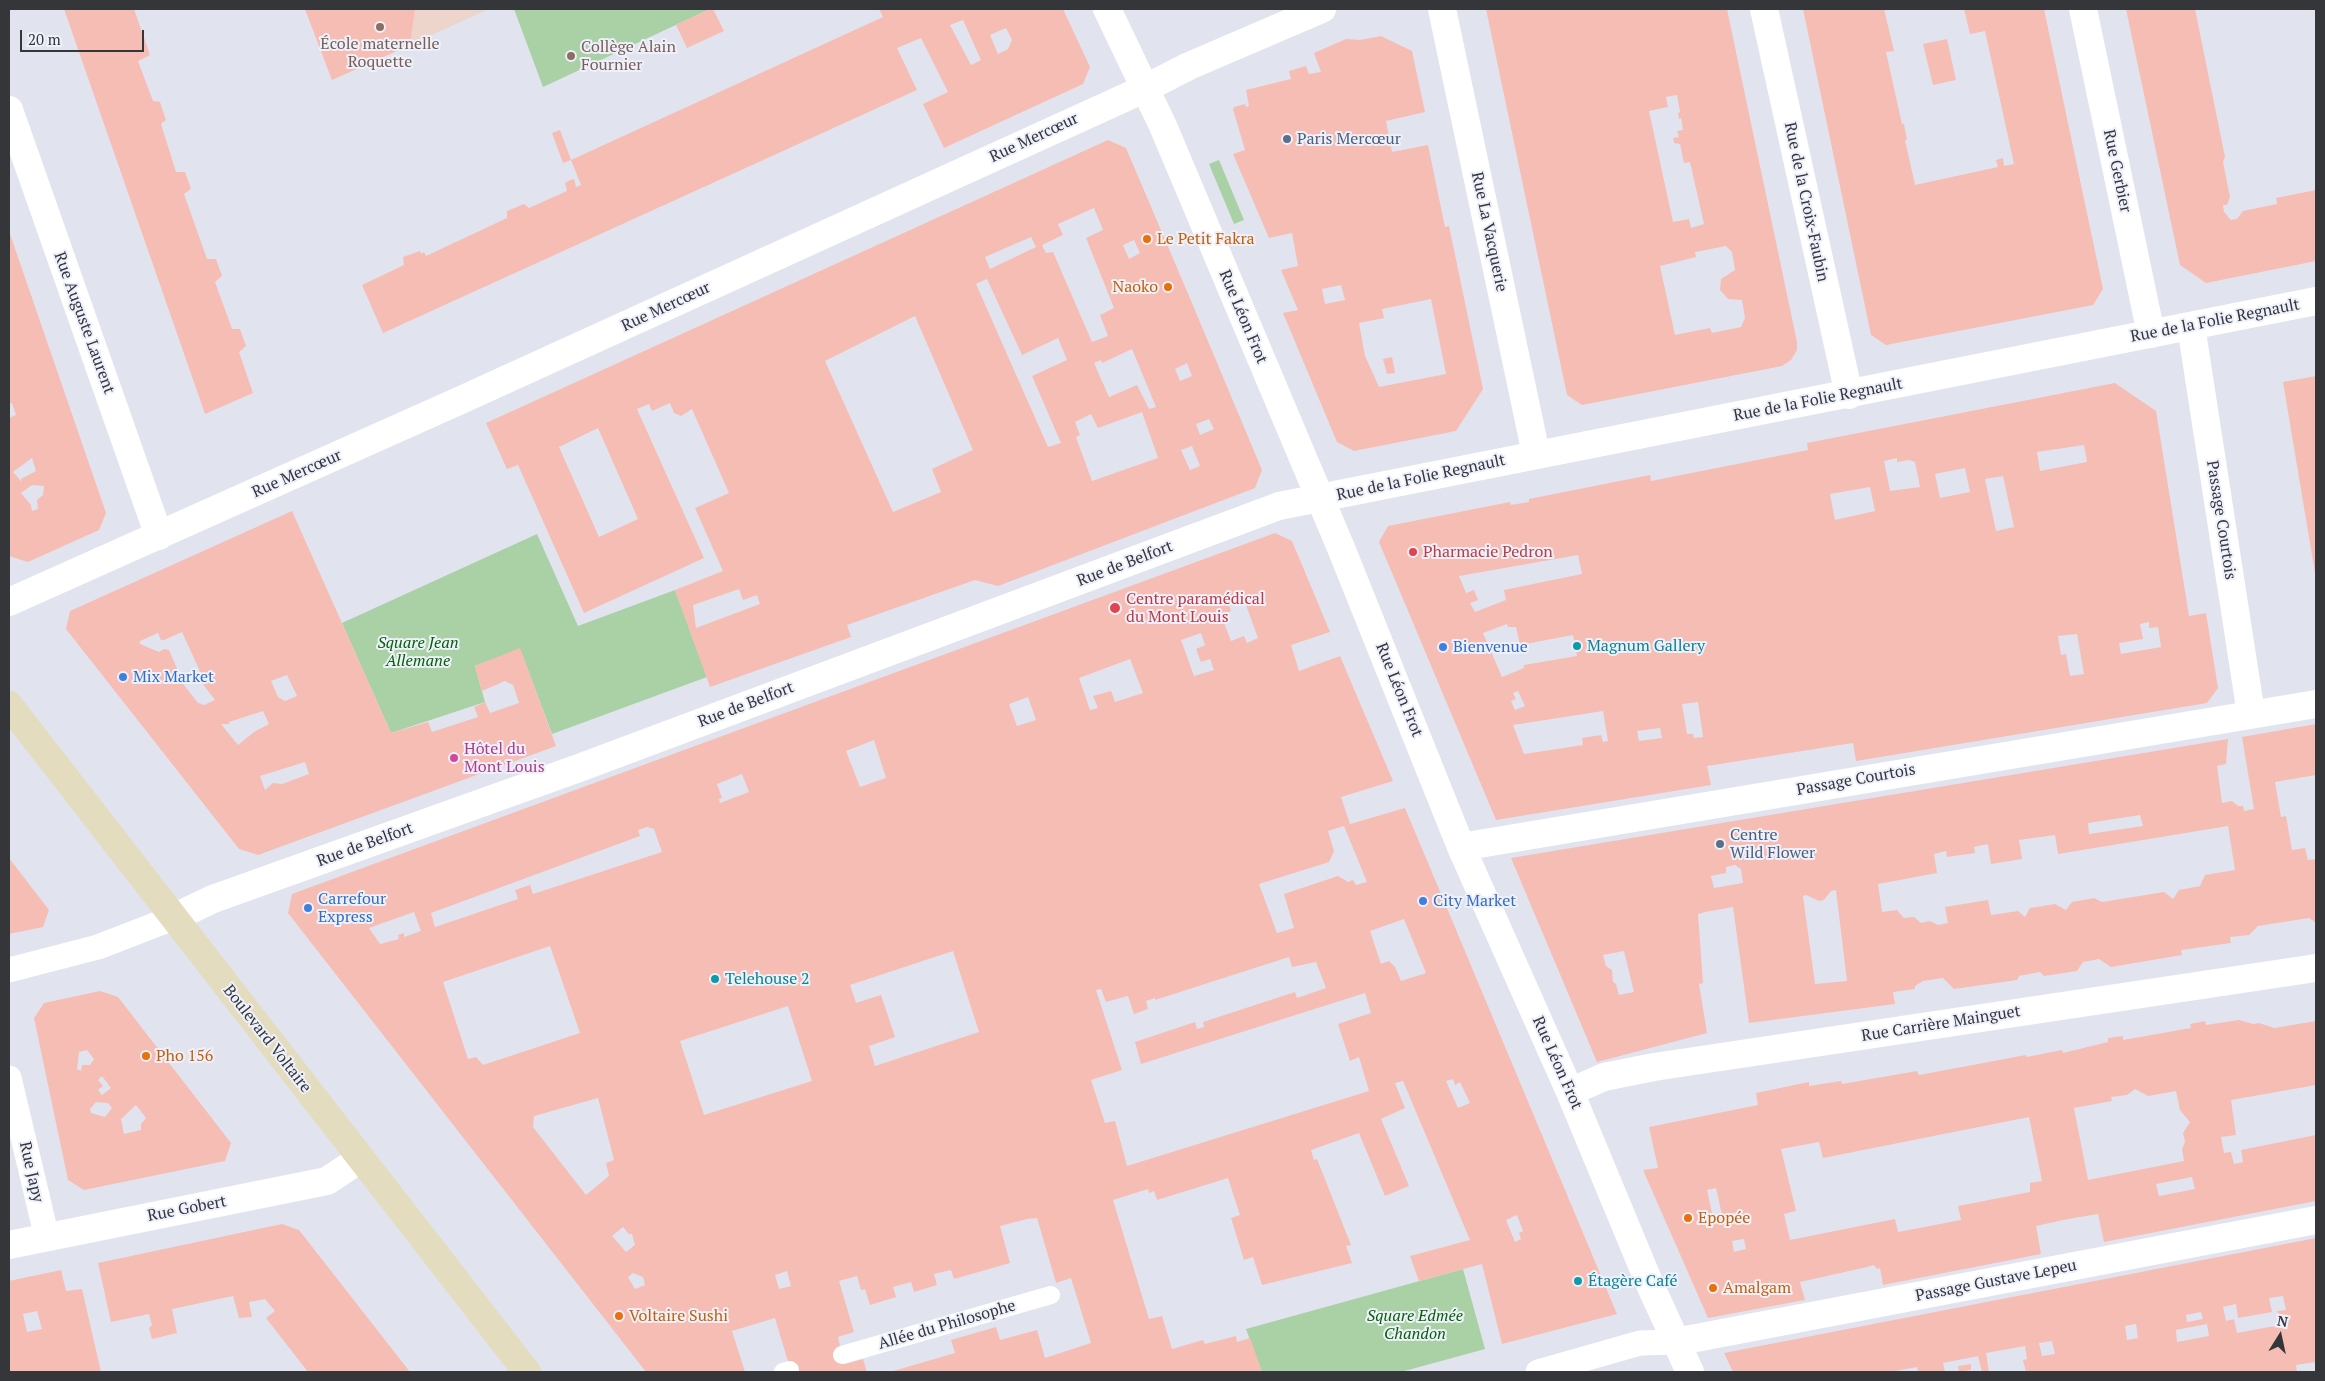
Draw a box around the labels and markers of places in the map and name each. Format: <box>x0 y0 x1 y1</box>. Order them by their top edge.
marker: École maternelle Roquette <box>374 21 386 33</box>
place label: École maternelle Roquette <box>320 34 440 72</box>
place label: Collège Alain Fournier <box>581 37 676 75</box>
marker: Collège Alain Fournier <box>565 50 577 62</box>
place label: Paris Mercœur <box>1297 129 1401 149</box>
marker: Paris Mercœur <box>1281 133 1293 145</box>
place label: Le Petit Fakra <box>1157 229 1255 249</box>
marker: Le Petit Fakra <box>1141 233 1153 245</box>
place label: Naoko <box>1112 277 1158 297</box>
marker: Naoko <box>1162 281 1174 293</box>
place label: Pharmacie Pedron <box>1423 542 1553 562</box>
marker: Pharmacie Pedron <box>1407 546 1419 558</box>
place label: Centre paramédical du Mont Louis <box>1126 589 1265 627</box>
marker: Centre paramédical du Mont Louis <box>1108 601 1122 615</box>
place label: Magnum Gallery <box>1587 636 1705 656</box>
place label: Bienvenue <box>1453 637 1528 657</box>
marker: Magnum Gallery <box>1571 640 1583 652</box>
marker: Bienvenue <box>1437 641 1449 653</box>
place label: Mix Market <box>133 667 214 687</box>
marker: Mix Market <box>117 671 129 683</box>
place label: Hôtel du Mont Louis <box>464 739 545 777</box>
marker: Hôtel du Mont Louis <box>448 752 460 764</box>
place label: Centre Wild Flower <box>1730 825 1815 863</box>
marker: Centre Wild Flower <box>1714 838 1726 850</box>
place label: Carrefour Express <box>318 889 386 927</box>
place label: City Market <box>1433 891 1516 911</box>
marker: City Market <box>1417 895 1429 907</box>
marker: Carrefour Express <box>302 902 314 914</box>
place label: Telehouse 2 <box>725 969 810 989</box>
marker: Telehouse 2 <box>709 973 721 985</box>
place label: Pho 156 <box>156 1046 213 1066</box>
marker: Pho 156 <box>140 1050 152 1062</box>
place label: Epopée <box>1698 1208 1750 1228</box>
marker: Epopée <box>1682 1212 1694 1224</box>
place label: Étagère Café <box>1588 1271 1677 1291</box>
marker: Étagère Café <box>1572 1275 1584 1287</box>
place label: Amalgam <box>1723 1278 1791 1298</box>
marker: Amalgam <box>1707 1282 1719 1294</box>
place label: Voltaire Sushi <box>629 1306 728 1326</box>
marker: Voltaire Sushi <box>613 1310 625 1322</box>

